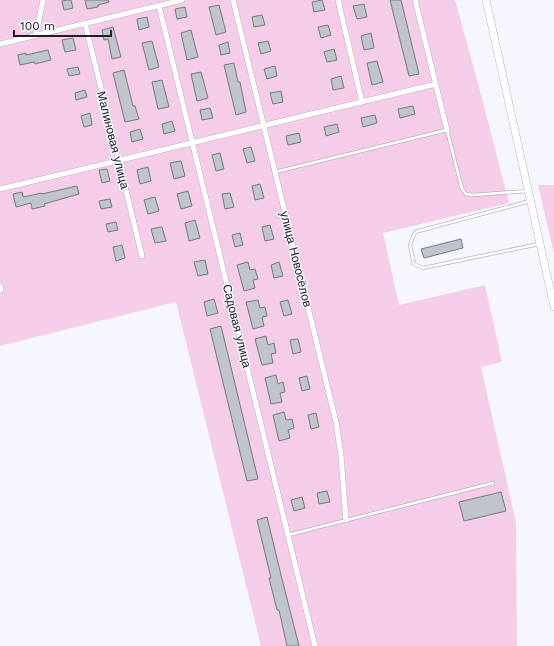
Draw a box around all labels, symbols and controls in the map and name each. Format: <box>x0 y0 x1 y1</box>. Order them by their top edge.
scale bar <box>14 12 111 38</box>
text: 100 m <box>20 19 55 33</box>
street label: Малиновая улица <box>94 90 132 191</box>
street label: улица Новосёлов <box>277 210 315 308</box>
street label: Садовая улица <box>220 283 254 370</box>

